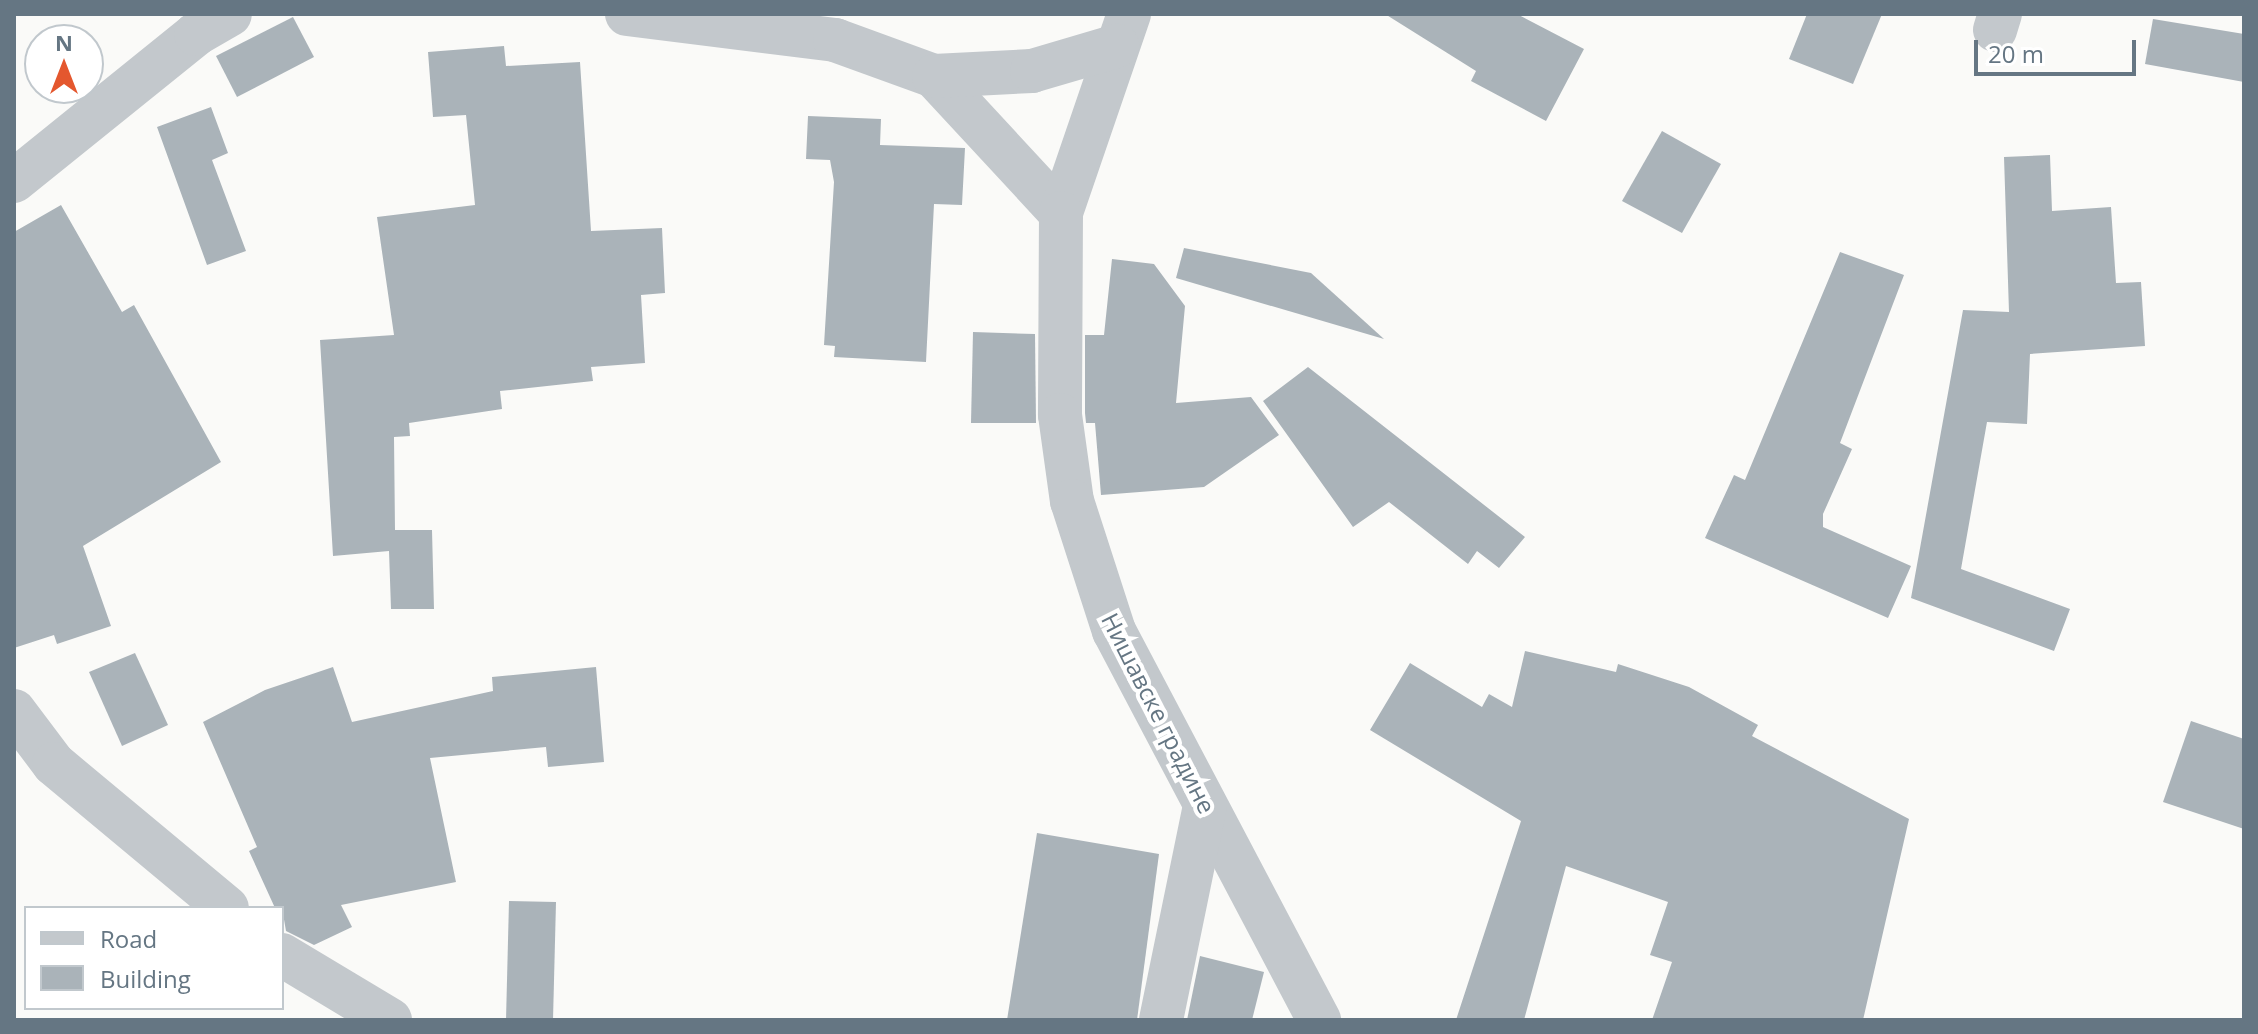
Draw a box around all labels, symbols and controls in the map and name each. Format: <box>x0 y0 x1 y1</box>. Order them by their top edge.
north arrow <box>24 24 104 104</box>
scale bar <box>1978 24 2140 74</box>
text: N <box>55 27 73 57</box>
text: 20 m <box>1988 37 2044 70</box>
street label: Нишавске градине <box>1096 608 1222 818</box>
legend <box>24 906 284 1010</box>
text: Road <box>100 922 157 955</box>
text: Building <box>100 962 191 995</box>

